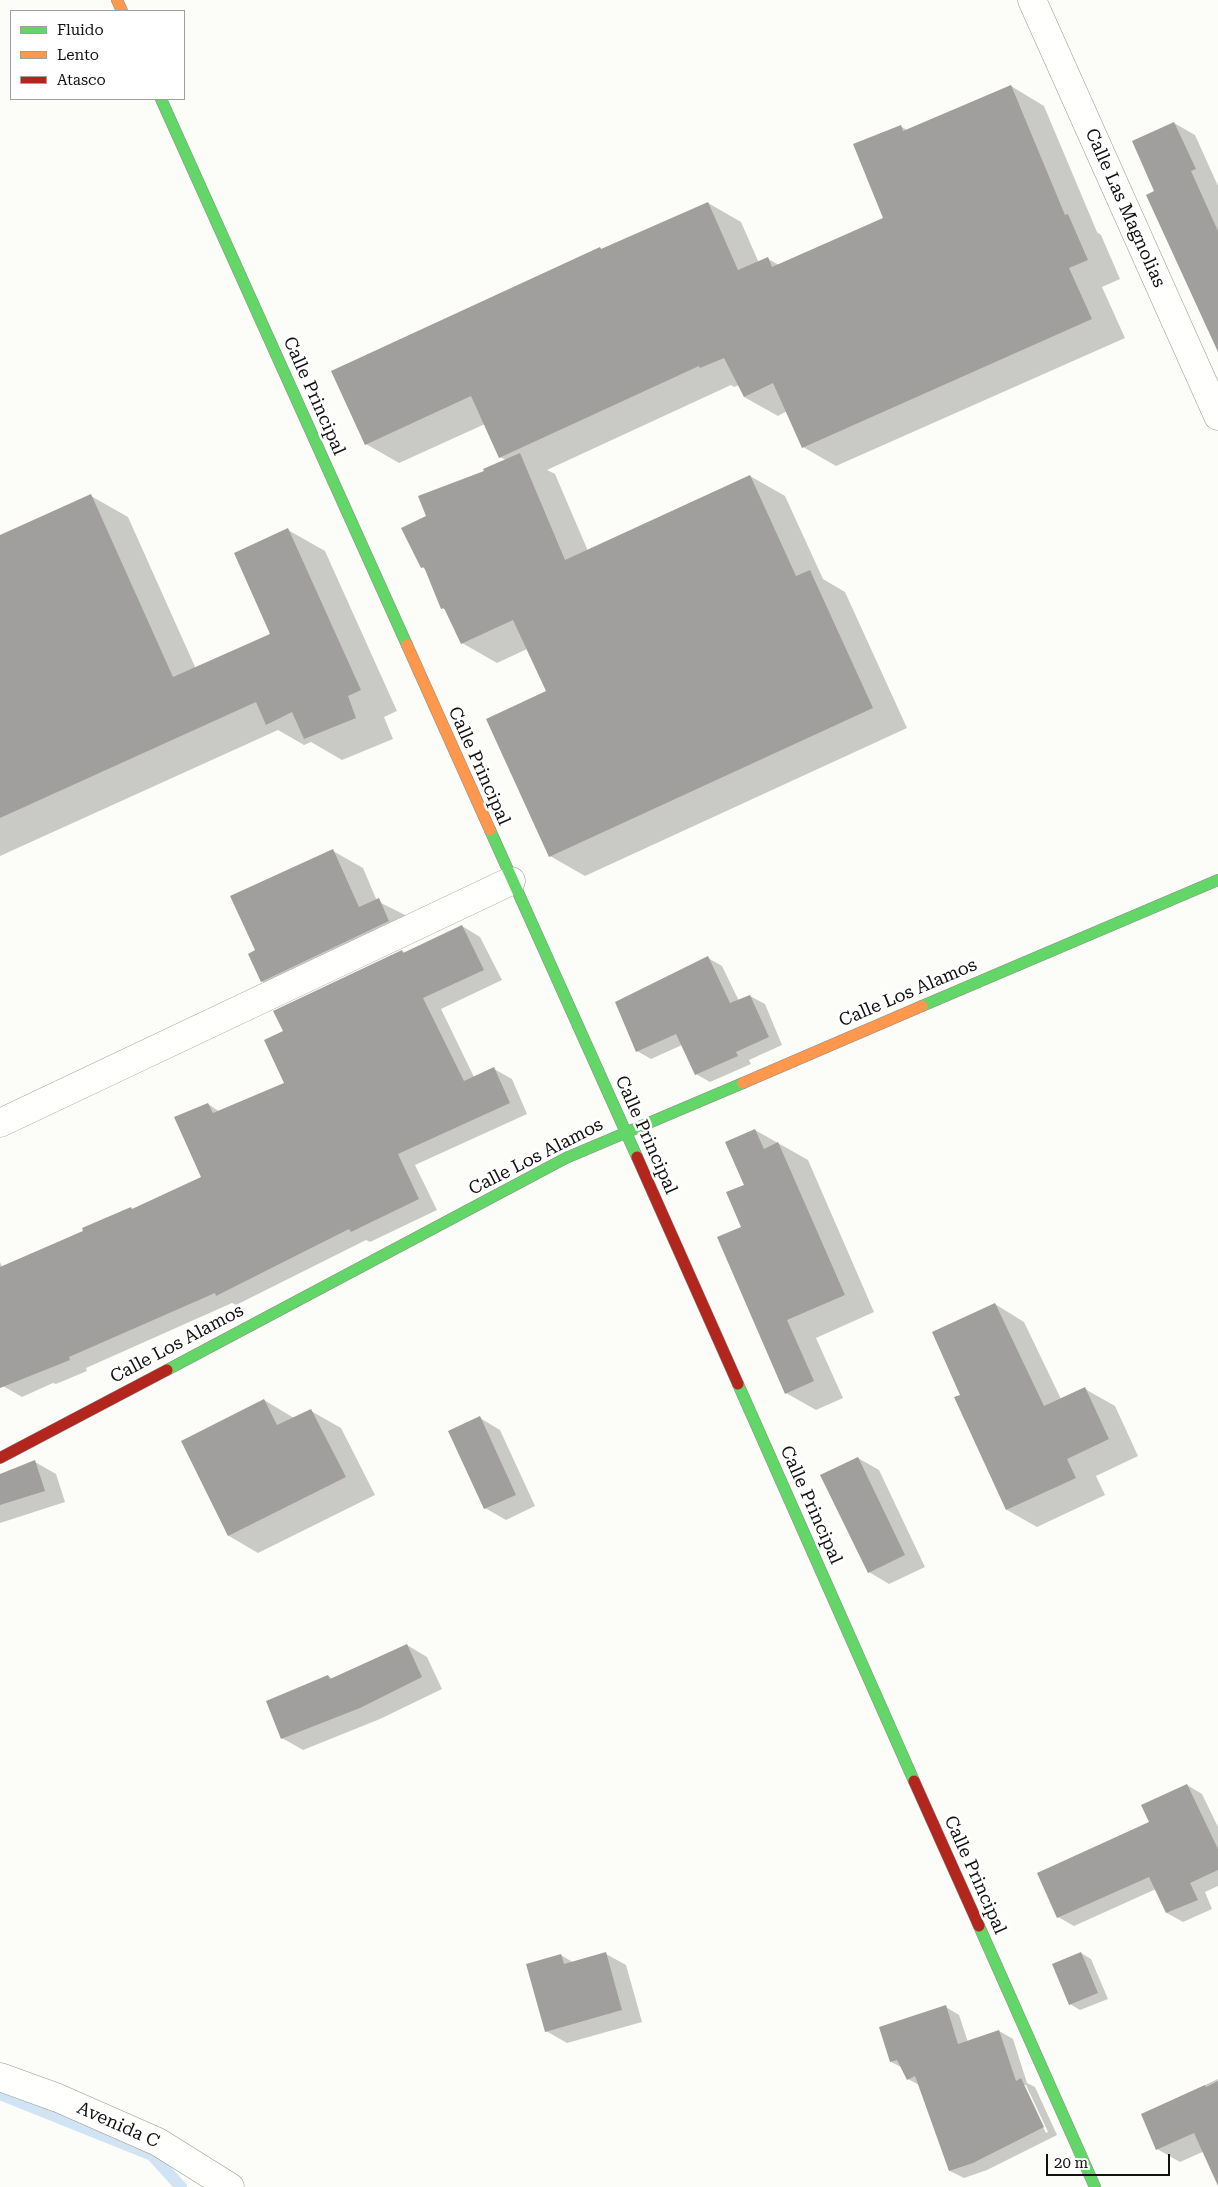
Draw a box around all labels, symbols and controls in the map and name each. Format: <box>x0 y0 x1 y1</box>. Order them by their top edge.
legend <box>10 10 185 100</box>
text: Fluido <box>57 21 104 39</box>
text: Lento <box>57 46 99 64</box>
text: Atasco <box>57 71 106 89</box>
street label: Calle Las Magnolias <box>1080 125 1170 291</box>
street label: Calle Principal <box>278 333 350 459</box>
street label: Calle Principal <box>443 703 515 829</box>
street label: Calle Los Alamos <box>836 954 980 1032</box>
street label: Calle Principal <box>610 1072 682 1198</box>
street label: Calle Los Alamos <box>465 1114 607 1200</box>
street label: Calle Los Alamos <box>107 1300 247 1388</box>
street label: Calle Principal <box>775 1442 847 1568</box>
street label: Calle Principal <box>939 1812 1011 1938</box>
street label: Avenida C <box>73 2097 163 2153</box>
scale bar <box>1048 2144 1172 2176</box>
text: 20 m <box>1054 2154 1088 2172</box>

